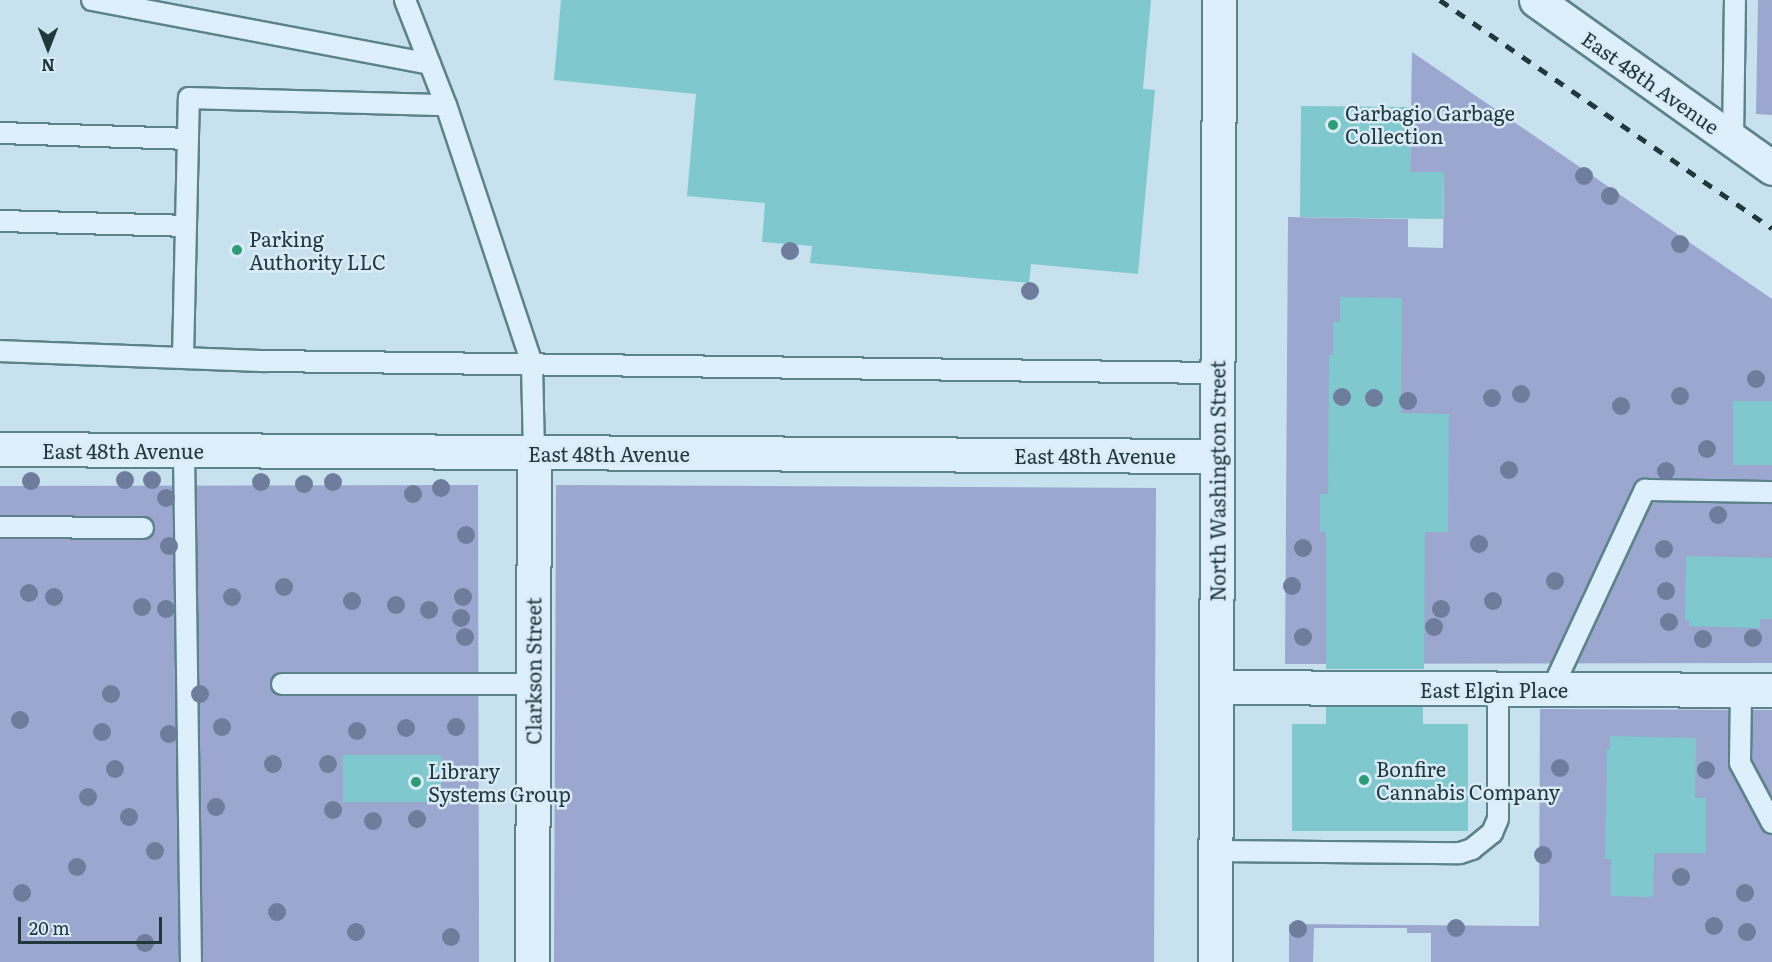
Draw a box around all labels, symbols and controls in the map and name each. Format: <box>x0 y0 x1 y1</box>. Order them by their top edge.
north arrow <box>18 18 78 78</box>
street label: East 48th Avenue <box>1578 26 1724 138</box>
text: N <box>41 54 55 78</box>
place label: Garbagio Garbage Collection <box>1345 101 1515 148</box>
marker: Garbagio Garbage Collection <box>1326 118 1340 132</box>
place label: Parking Authority LLC <box>249 226 386 273</box>
marker: Parking Authority LLC <box>230 243 244 257</box>
street label: North Washington Street <box>1205 360 1229 602</box>
street label: East 48th Avenue <box>42 438 204 462</box>
street label: East 48th Avenue <box>528 441 690 465</box>
street label: East 48th Avenue <box>1014 443 1176 467</box>
street label: Clarkson Street <box>521 597 545 745</box>
street label: East Elgin Place <box>1420 677 1568 701</box>
place label: Bonfire Cannabis Company <box>1376 756 1560 803</box>
place label: Library Systems Group <box>428 759 571 806</box>
marker: Bonfire Cannabis Company <box>1357 773 1371 787</box>
marker: Library Systems Group <box>409 775 423 789</box>
scale bar <box>21 905 165 943</box>
text: 20 m <box>29 914 70 941</box>

